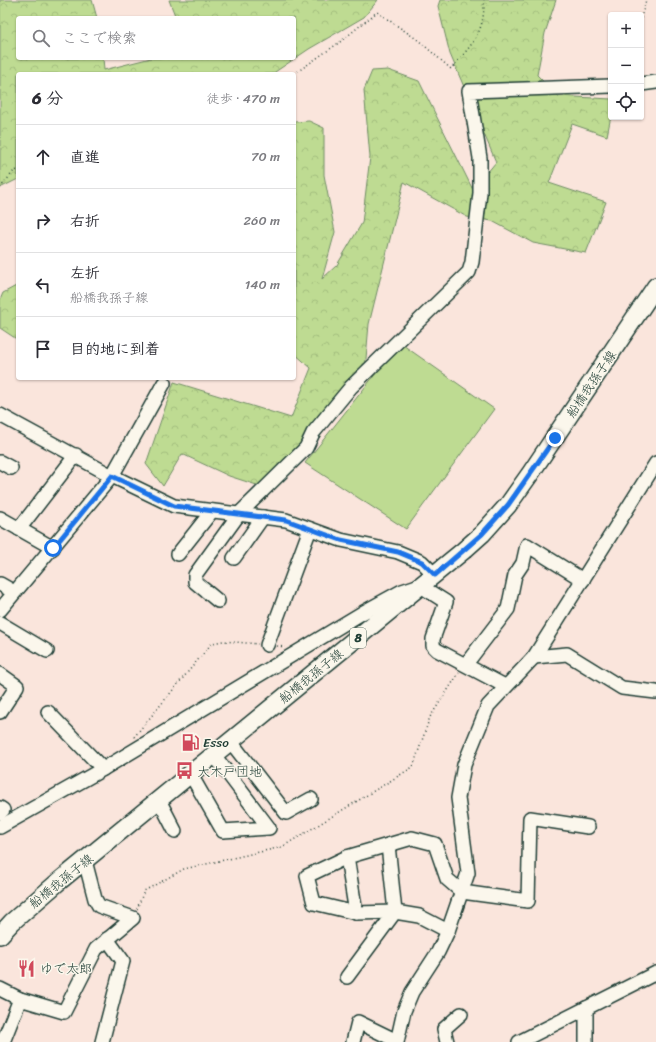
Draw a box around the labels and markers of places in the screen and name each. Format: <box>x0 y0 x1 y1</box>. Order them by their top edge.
place label: Esso <box>203 731 229 754</box>
fuel station icon: Esso <box>180 732 200 752</box>
place label: 大木戸団地 <box>197 760 262 783</box>
bus stop icon: 大木戸団地 <box>174 761 194 781</box>
place label: ゆで太郎 <box>40 957 92 980</box>
restaurant icon: ゆで太郎 <box>17 958 37 978</box>

